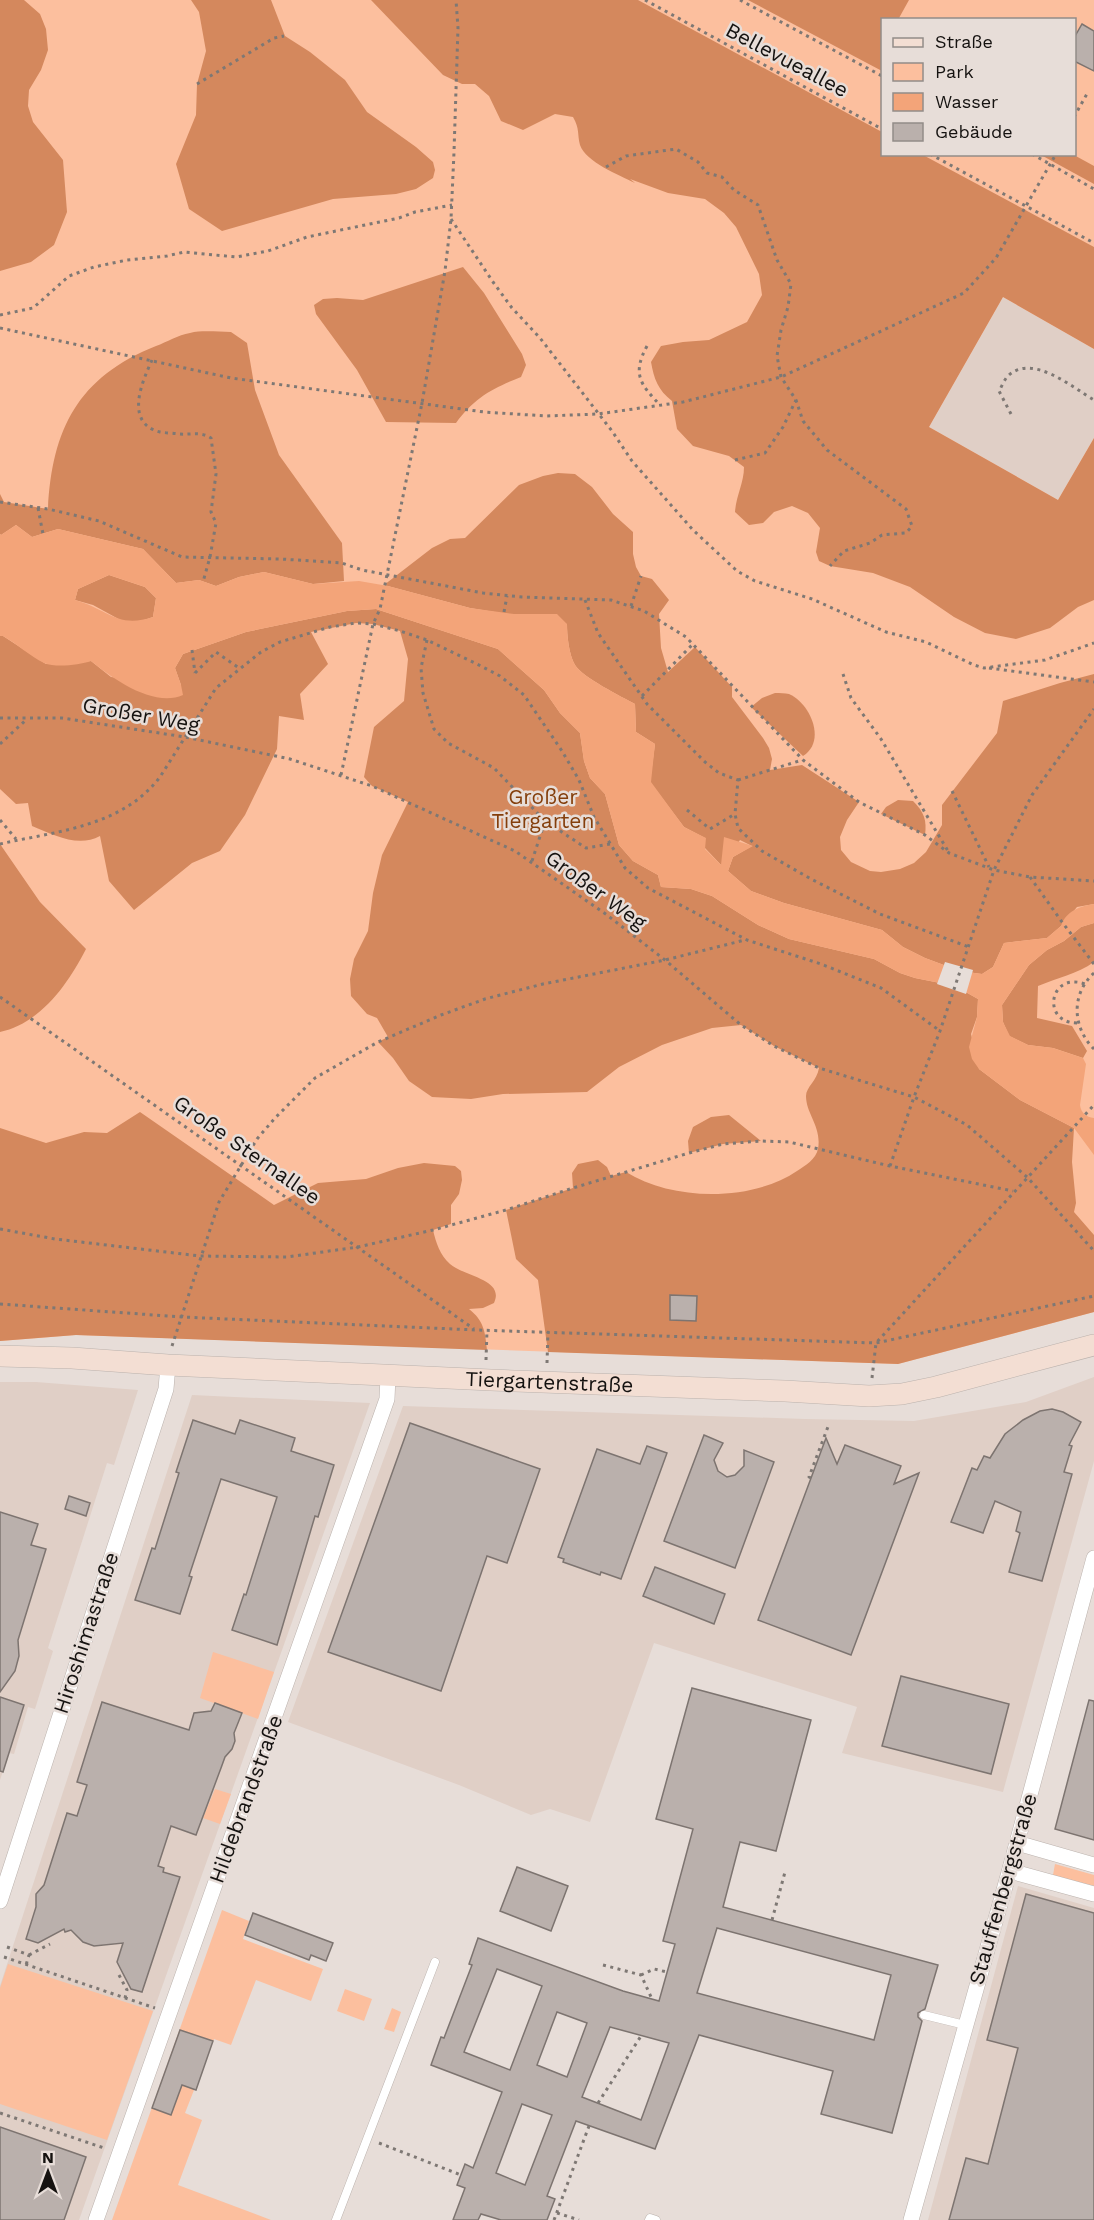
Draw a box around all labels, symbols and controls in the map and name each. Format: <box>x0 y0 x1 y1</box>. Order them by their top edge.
street label: Bellevueallee <box>722 17 853 102</box>
legend <box>881 18 1076 156</box>
text: Straße <box>935 31 993 52</box>
text: Park <box>935 61 974 82</box>
text: Wasser <box>935 91 998 112</box>
text: Gebäude <box>935 121 1013 142</box>
street label: Großer Weg <box>81 692 202 737</box>
park label: Großer Tiergarten <box>491 784 595 833</box>
street label: Großer Weg <box>541 845 652 935</box>
street label: Große Sternallee <box>169 1090 325 1209</box>
street label: Tiergartenstraße <box>465 1366 634 1397</box>
street label: Hiroshimastraße <box>48 1549 123 1717</box>
street label: Hildebrandstraße <box>203 1711 288 1886</box>
street label: Stauffenbergstraße <box>963 1790 1042 1987</box>
north arrow <box>18 2142 78 2202</box>
text: N <box>42 2148 54 2167</box>

